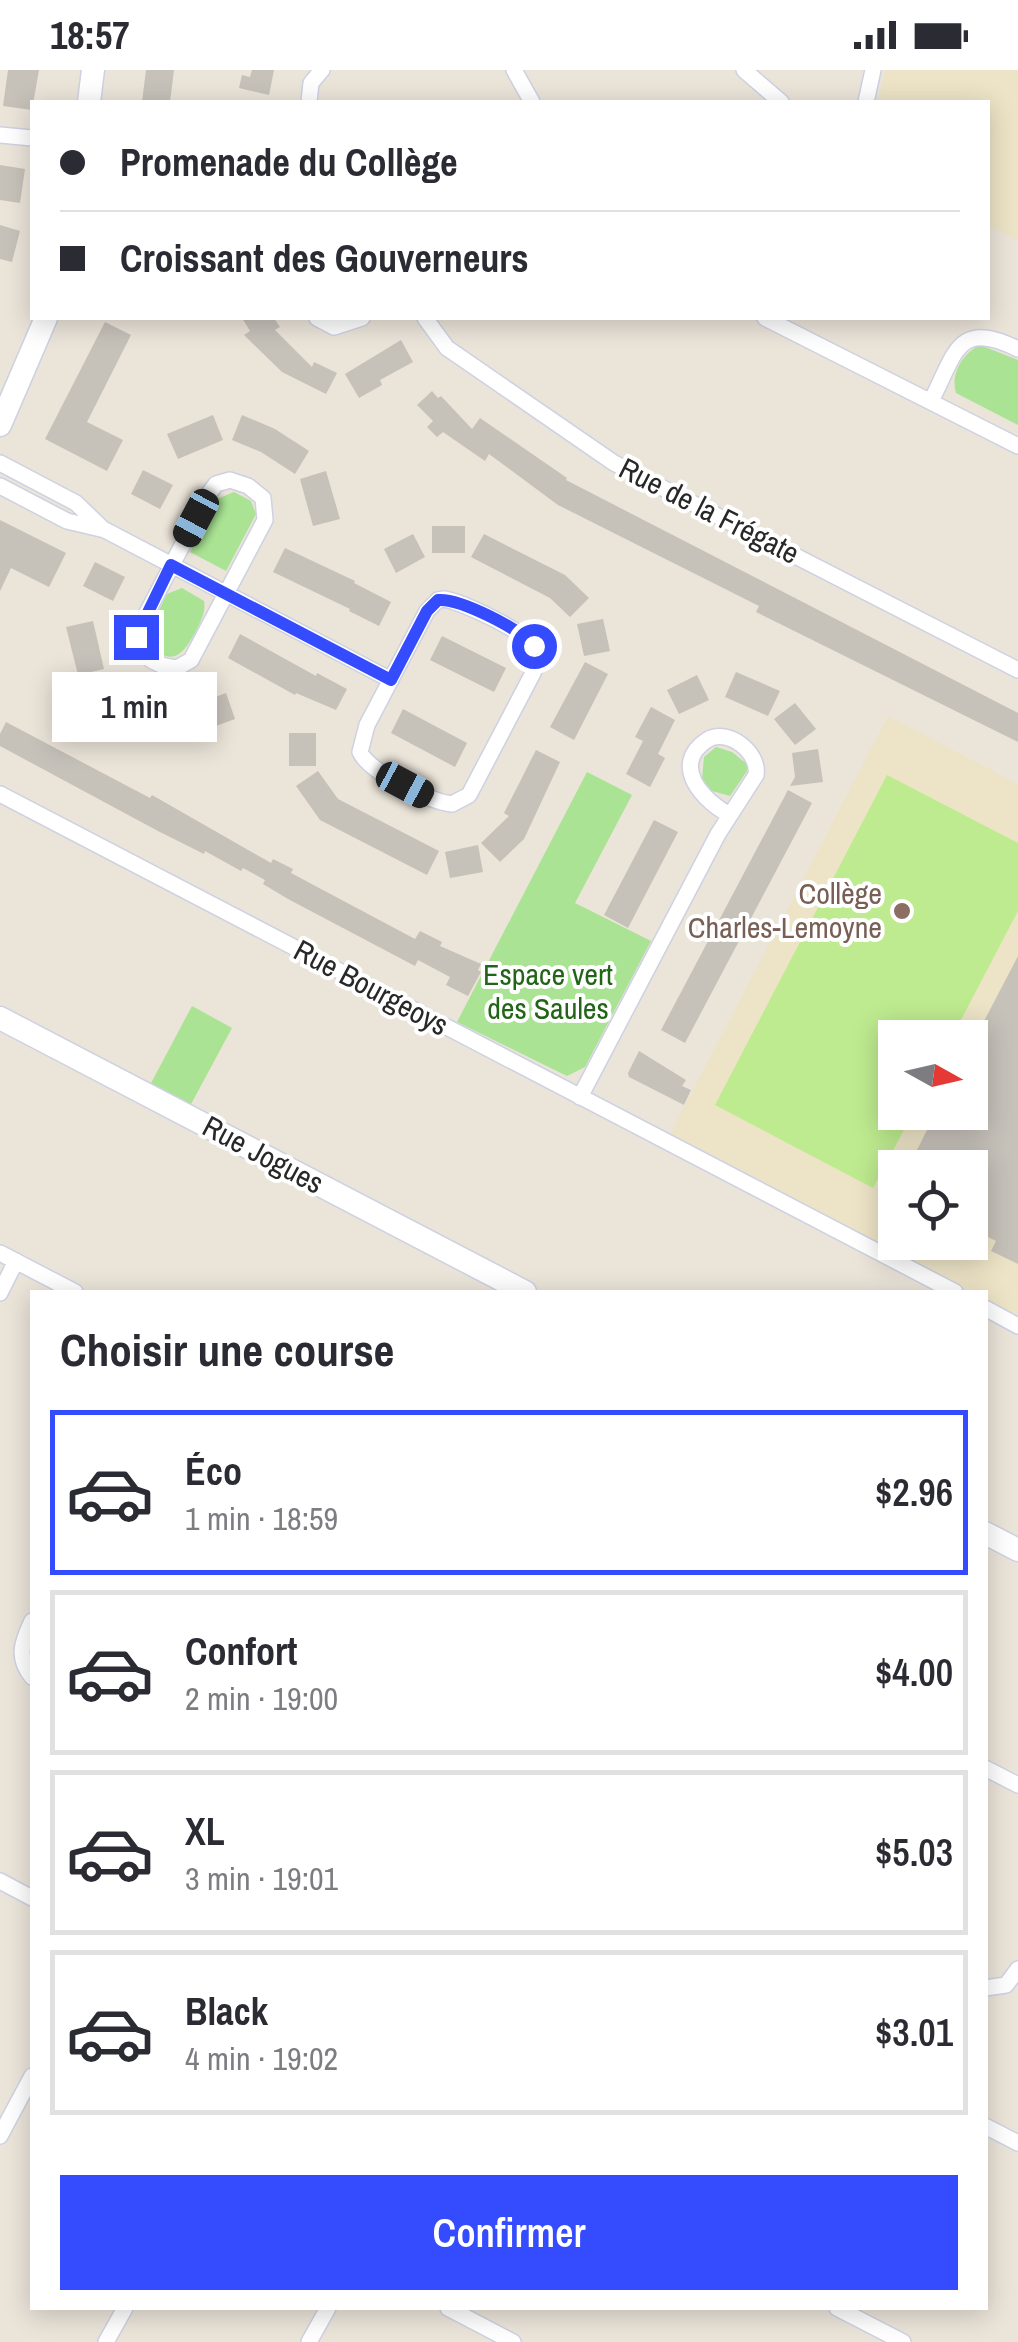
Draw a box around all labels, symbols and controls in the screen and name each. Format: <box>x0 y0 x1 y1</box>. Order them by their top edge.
text: 18:57 <box>50 10 130 61</box>
text: Promenade du Collège <box>120 137 458 188</box>
text: Croissant des Gouverneurs <box>120 233 529 284</box>
street label: Rue de la Frégate <box>613 448 806 573</box>
car <box>169 484 223 552</box>
route end <box>114 615 159 660</box>
route start <box>512 624 557 669</box>
callout: 1 min <box>54 672 218 742</box>
text: 1 min <box>101 685 168 728</box>
car <box>371 758 439 812</box>
place label: Collège Charles-Lemoyne <box>688 873 882 947</box>
marker: Collège Charles-Lemoyne <box>891 900 913 922</box>
street label: Rue Bourgeoys <box>287 930 456 1045</box>
park label: Espace vert des Saules <box>483 954 613 1028</box>
north arrow <box>878 1020 988 1130</box>
map controls <box>878 1020 988 1260</box>
street label: Rue Jogues <box>196 1106 331 1203</box>
button: locate <box>878 1150 988 1260</box>
text: Choisir une course <box>60 1319 394 1380</box>
text: Éco <box>185 1446 242 1497</box>
icon: car <box>65 1448 155 1538</box>
text: $2.96 <box>875 1467 953 1518</box>
text: 1 min · 18:59 <box>185 1497 338 1540</box>
text: Confort <box>185 1626 297 1677</box>
icon: car <box>65 1628 155 1718</box>
text: $4.00 <box>875 1647 953 1698</box>
text: 2 min · 19:00 <box>185 1677 338 1720</box>
text: XL <box>185 1806 225 1857</box>
icon: car <box>65 1808 155 1898</box>
text: $5.03 <box>875 1827 953 1878</box>
text: 3 min · 19:01 <box>185 1857 338 1900</box>
text: Black <box>185 1986 268 2037</box>
icon: car <box>65 1988 155 2078</box>
text: $3.01 <box>875 2007 953 2058</box>
text: 4 min · 19:02 <box>185 2037 338 2080</box>
button: Confirmer <box>60 2175 958 2290</box>

